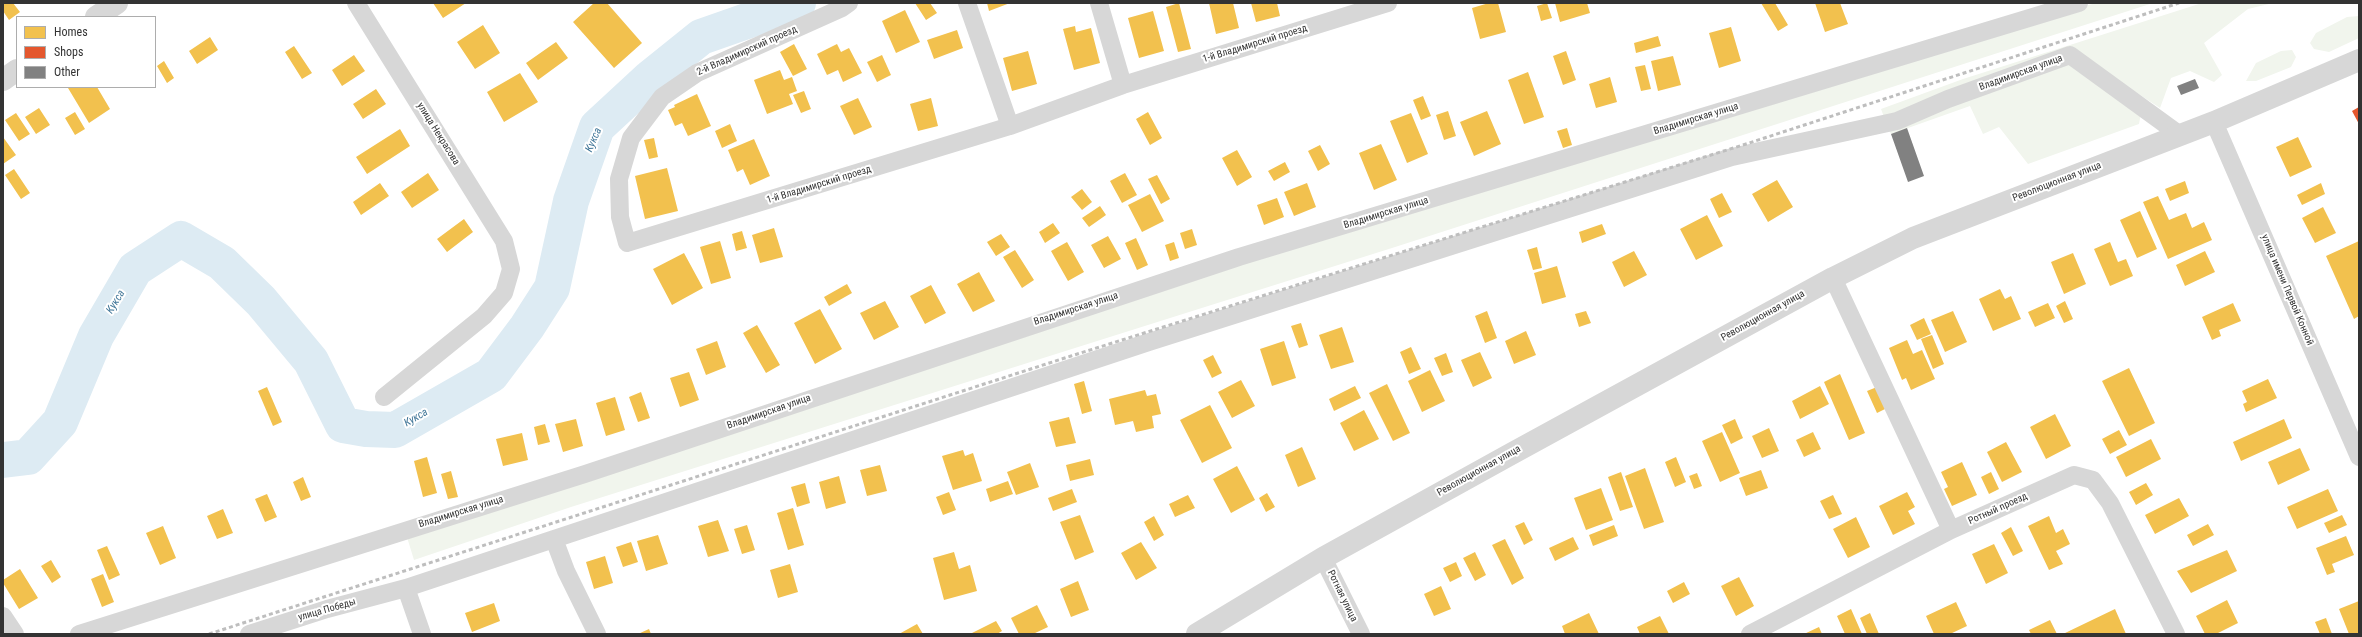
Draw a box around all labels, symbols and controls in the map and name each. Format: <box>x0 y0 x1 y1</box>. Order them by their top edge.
legend <box>16 16 156 88</box>
street label: 1-й Владимирский проезд <box>1201 22 1309 66</box>
street label: 2-й Владимирский проезд <box>695 23 799 79</box>
text: Homes <box>54 25 88 39</box>
text: Shops <box>54 45 83 59</box>
street label: Владимирская улица <box>1978 52 2064 94</box>
text: Other <box>54 65 80 79</box>
street label: Владимирская улица <box>1652 100 1740 138</box>
street label: улица Некрасова <box>414 101 462 167</box>
water label: Кукса <box>583 126 605 154</box>
street label: Революционная улица <box>2011 160 2103 204</box>
street label: 1-й Владимирский проезд <box>765 163 873 207</box>
street label: Владимирская улица <box>1342 194 1430 232</box>
street label: улица имени Первой Конной <box>2258 233 2316 347</box>
water label: Кукса <box>104 288 128 316</box>
street label: Революционная улица <box>1719 288 1807 344</box>
street label: Владимирская улица <box>1032 290 1120 328</box>
street label: Владимирская улица <box>726 392 812 432</box>
water label: Кукса <box>402 406 430 430</box>
street label: Революционная улица <box>1435 443 1523 499</box>
street label: Ротный проезд <box>1967 491 2029 527</box>
street label: Владимирская улица <box>417 493 505 531</box>
street label: Ротная улица <box>1324 568 1360 624</box>
street label: улица Победы <box>297 596 357 624</box>

